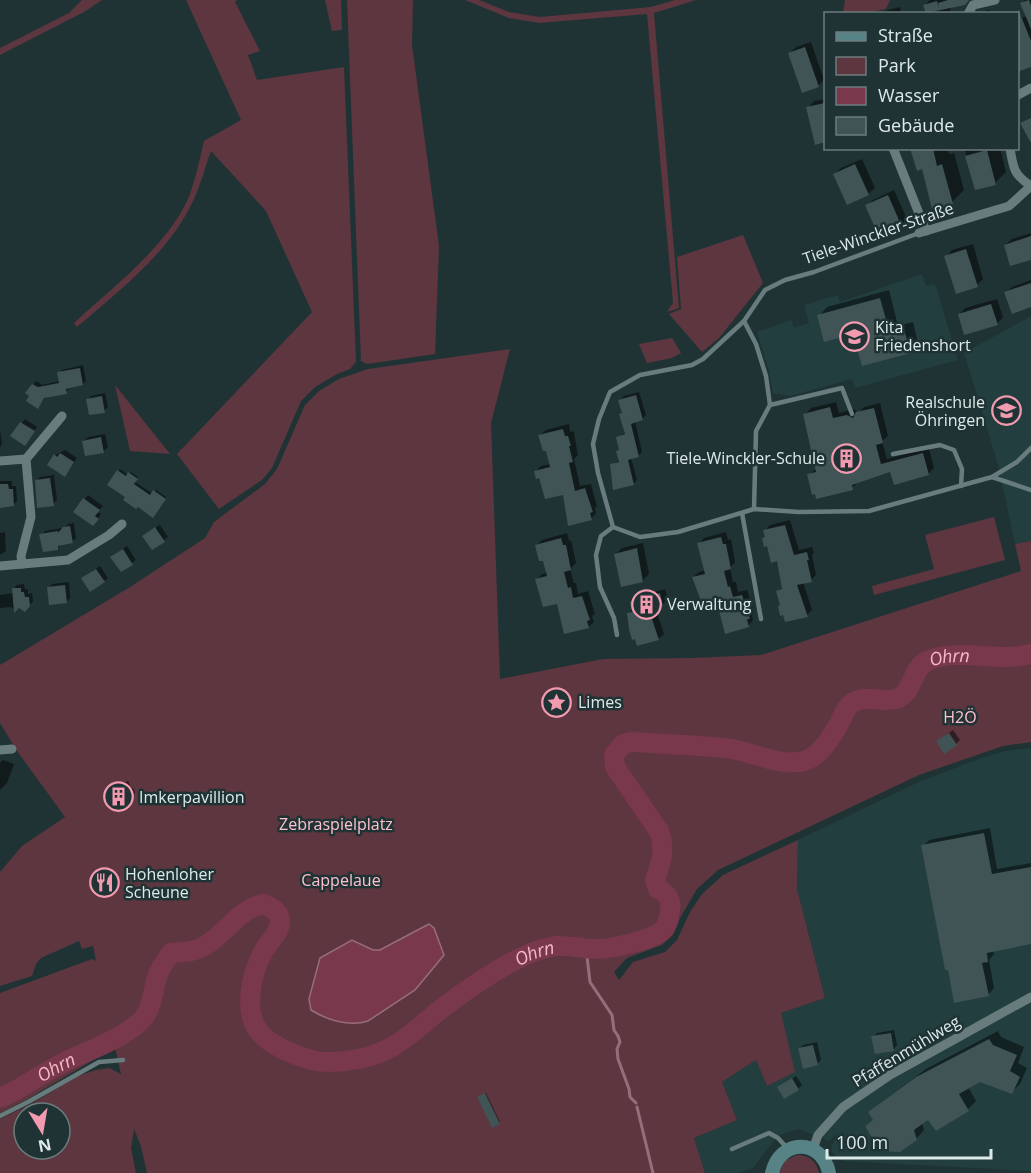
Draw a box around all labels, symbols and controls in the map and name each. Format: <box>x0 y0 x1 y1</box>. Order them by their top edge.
legend <box>824 12 1019 150</box>
text: Straße <box>878 23 933 47</box>
text: Park <box>878 53 916 77</box>
text: Wasser <box>878 83 940 107</box>
text: Gebäude <box>878 113 954 137</box>
street label: Tiele-Winckler-Straße <box>800 197 956 269</box>
place label: Kita Friedenshort <box>875 316 971 356</box>
school or university icon: Kita Friedenshort <box>838 320 870 352</box>
place label: Realschule Öhringen <box>905 391 985 431</box>
school or university icon: Realschule Öhringen <box>990 395 1022 427</box>
building icon: Tiele-Winckler-Schule <box>830 442 862 474</box>
place label: Tiele-Winckler-Schule <box>667 447 825 469</box>
building icon: Verwaltung <box>630 588 662 620</box>
place label: Verwaltung <box>667 593 752 615</box>
water label: Ohrn <box>926 643 970 671</box>
place icon: Limes <box>541 686 573 718</box>
place label: Limes <box>578 691 622 713</box>
park label: H2Ö <box>943 706 977 728</box>
building icon: Imkerpavillion <box>102 781 134 813</box>
place label: Imkerpavillion <box>139 786 244 808</box>
park label: Zebraspielplatz <box>279 813 393 835</box>
place label: Hohenloher Scheune <box>125 863 214 903</box>
restaurant icon: Hohenloher Scheune <box>88 867 120 899</box>
park label: Cappelaue <box>301 869 381 891</box>
water label: Ohrn <box>510 935 557 971</box>
street label: Pfaffenmühlweg <box>848 1010 964 1092</box>
water label: Ohrn <box>32 1047 79 1087</box>
north arrow <box>12 1101 72 1161</box>
scale bar <box>827 1122 990 1160</box>
text: 100 m <box>836 1130 888 1154</box>
text: N <box>36 1134 53 1158</box>

